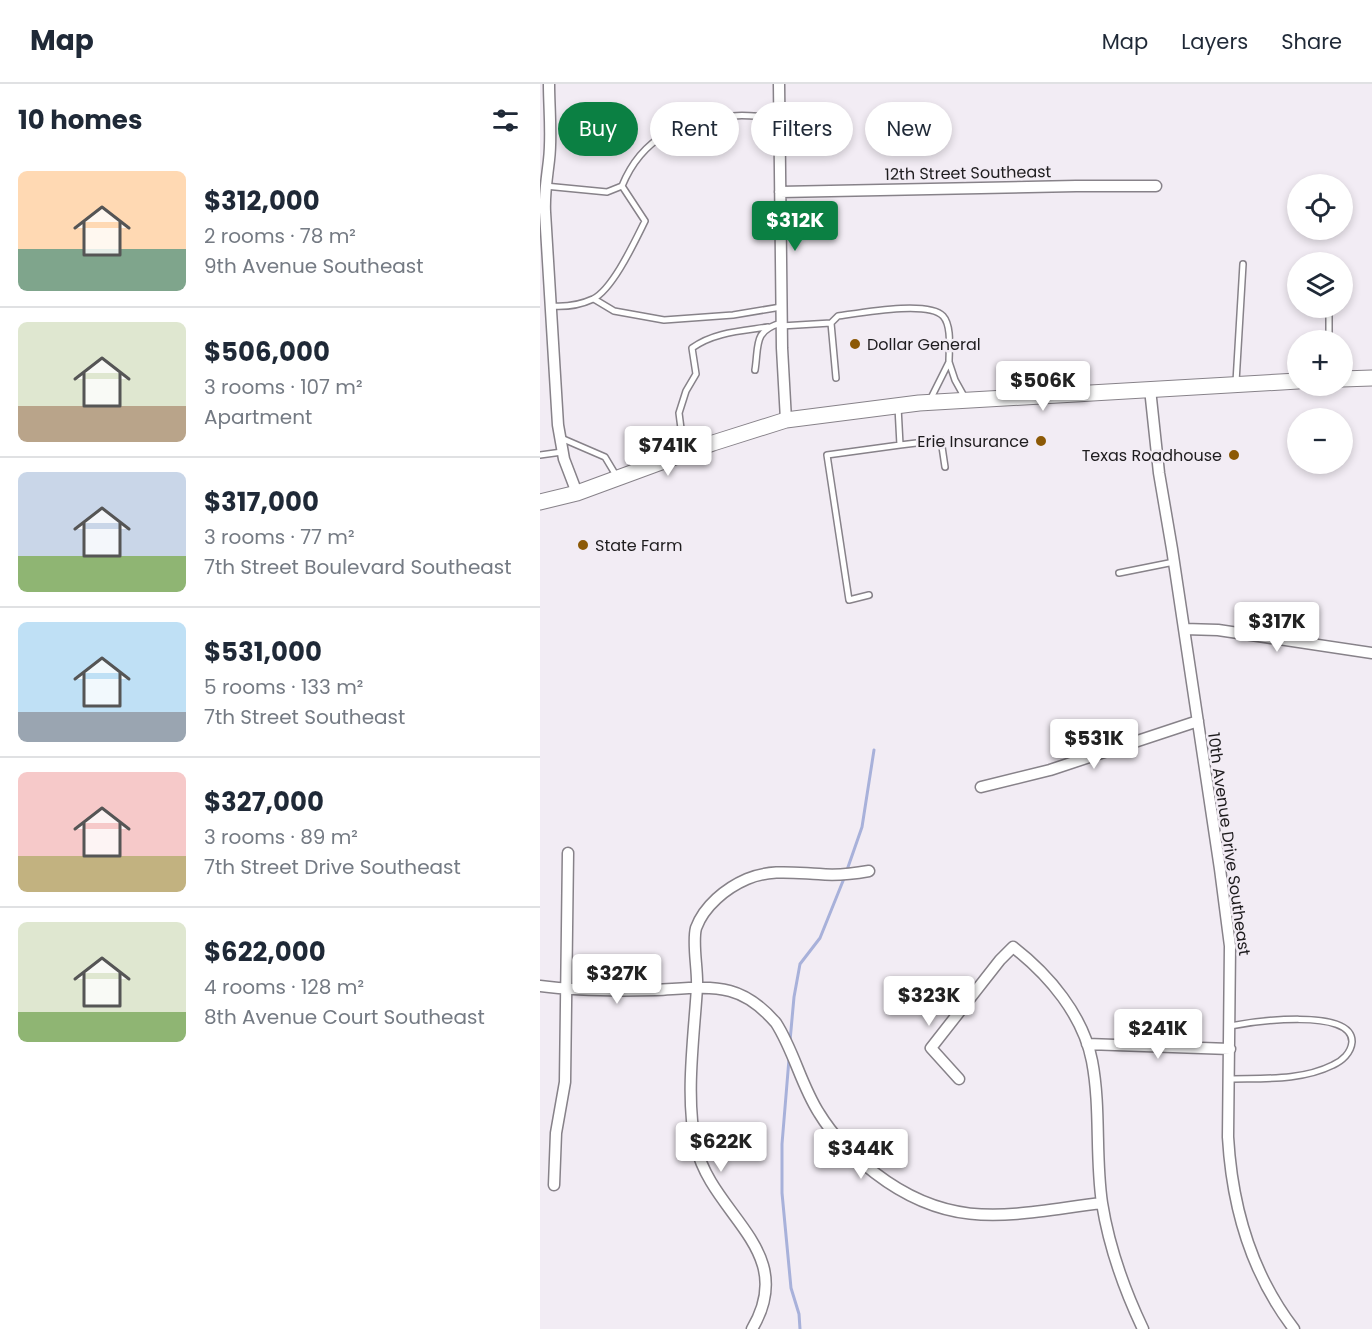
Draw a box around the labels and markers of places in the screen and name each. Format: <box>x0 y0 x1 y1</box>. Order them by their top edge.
pin: $312K <box>753 201 837 252</box>
place label: Dollar General <box>867 333 981 356</box>
marker: Dollar General <box>848 337 862 351</box>
pin: $506K <box>1001 361 1085 412</box>
pin: $741K <box>626 426 710 477</box>
place label: Erie Insurance <box>917 430 1029 453</box>
marker: Erie Insurance <box>1034 434 1048 448</box>
place label: Texas Roadhouse <box>1082 444 1222 467</box>
marker: Texas Roadhouse <box>1227 448 1241 462</box>
place label: State Farm <box>595 534 682 557</box>
marker: State Farm <box>576 538 590 552</box>
pin: $317K <box>1235 602 1319 653</box>
pin: $531K <box>1052 719 1136 770</box>
pin: $327K <box>575 954 659 1005</box>
pin: $323K <box>887 976 971 1027</box>
pin: $241K <box>1116 1009 1200 1060</box>
pin: $622K <box>679 1122 763 1173</box>
pin: $344K <box>819 1129 903 1180</box>

